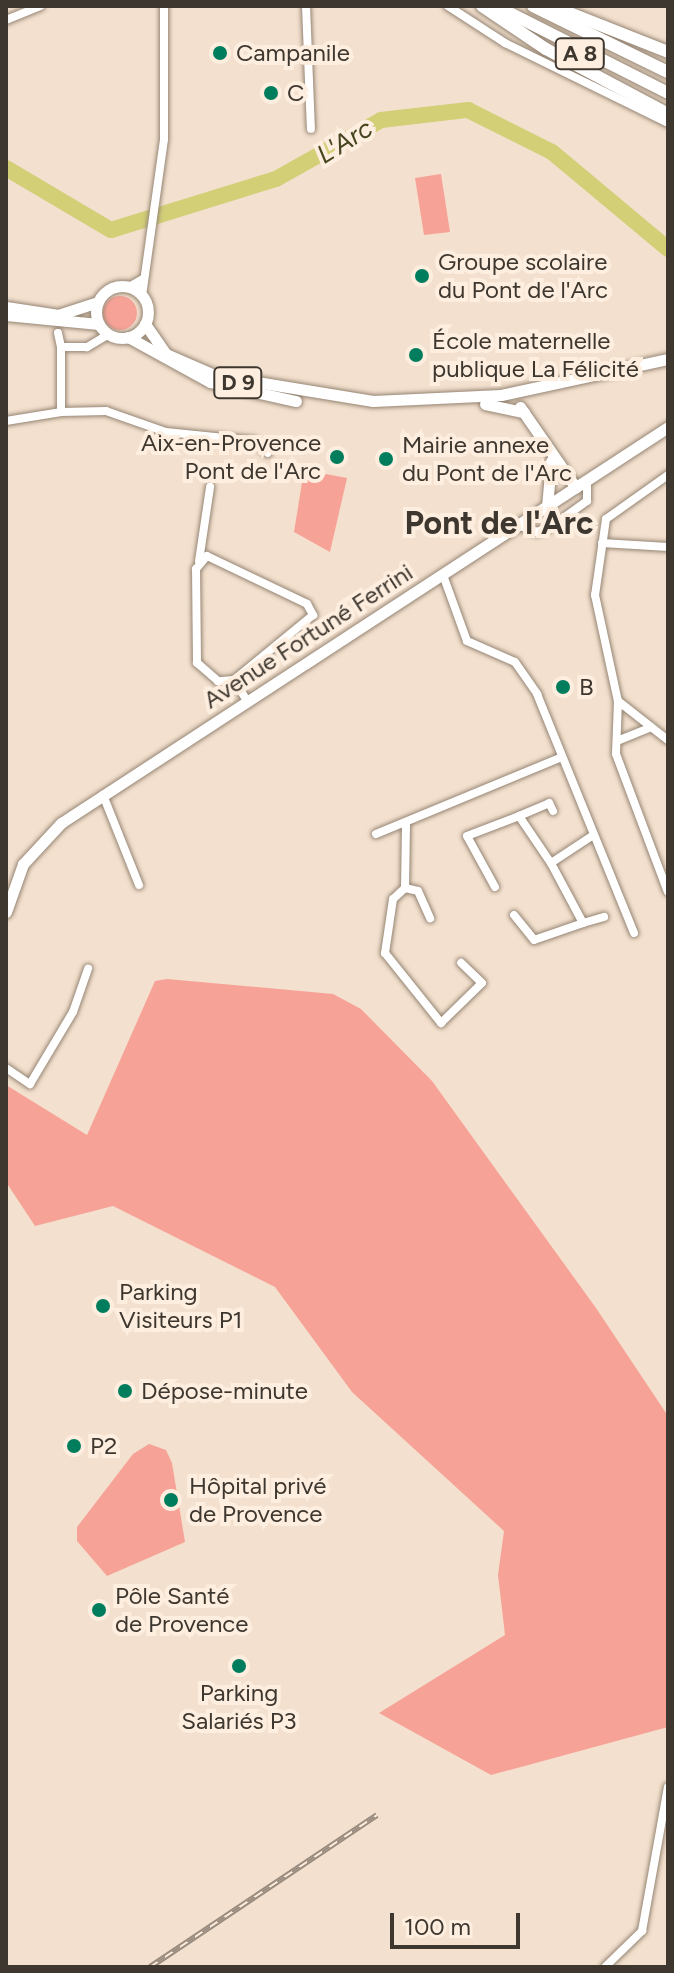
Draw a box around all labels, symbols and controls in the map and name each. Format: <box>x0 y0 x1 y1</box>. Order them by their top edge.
road number: A 8 <box>554 36 606 72</box>
place label: Campanile <box>236 39 350 67</box>
marker: Campanile <box>211 44 229 62</box>
place label: C <box>287 79 304 107</box>
marker: C <box>262 84 280 102</box>
water label: L'Arc <box>312 113 378 171</box>
place label: Groupe scolaire du Pont de l'Arc <box>438 248 608 304</box>
marker: Groupe scolaire du Pont de l'Arc <box>413 267 431 285</box>
place label: École maternelle publique La Félicité <box>432 327 639 383</box>
marker: École maternelle publique La Félicité <box>407 346 425 364</box>
road number: D 9 <box>212 365 264 401</box>
place label: Aix-en-Provence Pont de l'Arc <box>141 429 321 485</box>
place label: Mairie annexe du Pont de l'Arc <box>402 431 572 487</box>
marker: Aix-en-Provence Pont de l'Arc <box>328 448 346 466</box>
marker: Mairie annexe du Pont de l'Arc <box>377 450 395 468</box>
district label: Pont de l'Arc <box>405 504 593 542</box>
street label: Avenue Fortuné Ferrini <box>198 558 418 714</box>
place label: B <box>579 673 594 701</box>
marker: B <box>554 678 572 696</box>
place label: Parking Visiteurs P1 <box>119 1278 242 1334</box>
marker: Parking Visiteurs P1 <box>94 1297 112 1315</box>
place label: Dépose-minute <box>141 1377 308 1405</box>
marker: Dépose-minute <box>116 1382 134 1400</box>
place label: P2 <box>90 1432 117 1460</box>
marker: P2 <box>65 1437 83 1455</box>
place label: Hôpital privé de Provence <box>189 1472 326 1528</box>
marker: Hôpital privé de Provence <box>160 1489 182 1511</box>
place label: Pôle Santé de Provence <box>115 1582 248 1638</box>
marker: Pôle Santé de Provence <box>90 1601 108 1619</box>
marker: Parking Salariés P3 <box>230 1657 248 1675</box>
place label: Parking Salariés P3 <box>181 1679 297 1735</box>
scale bar <box>394 1897 524 1947</box>
text: 100 m <box>404 1912 471 1941</box>

